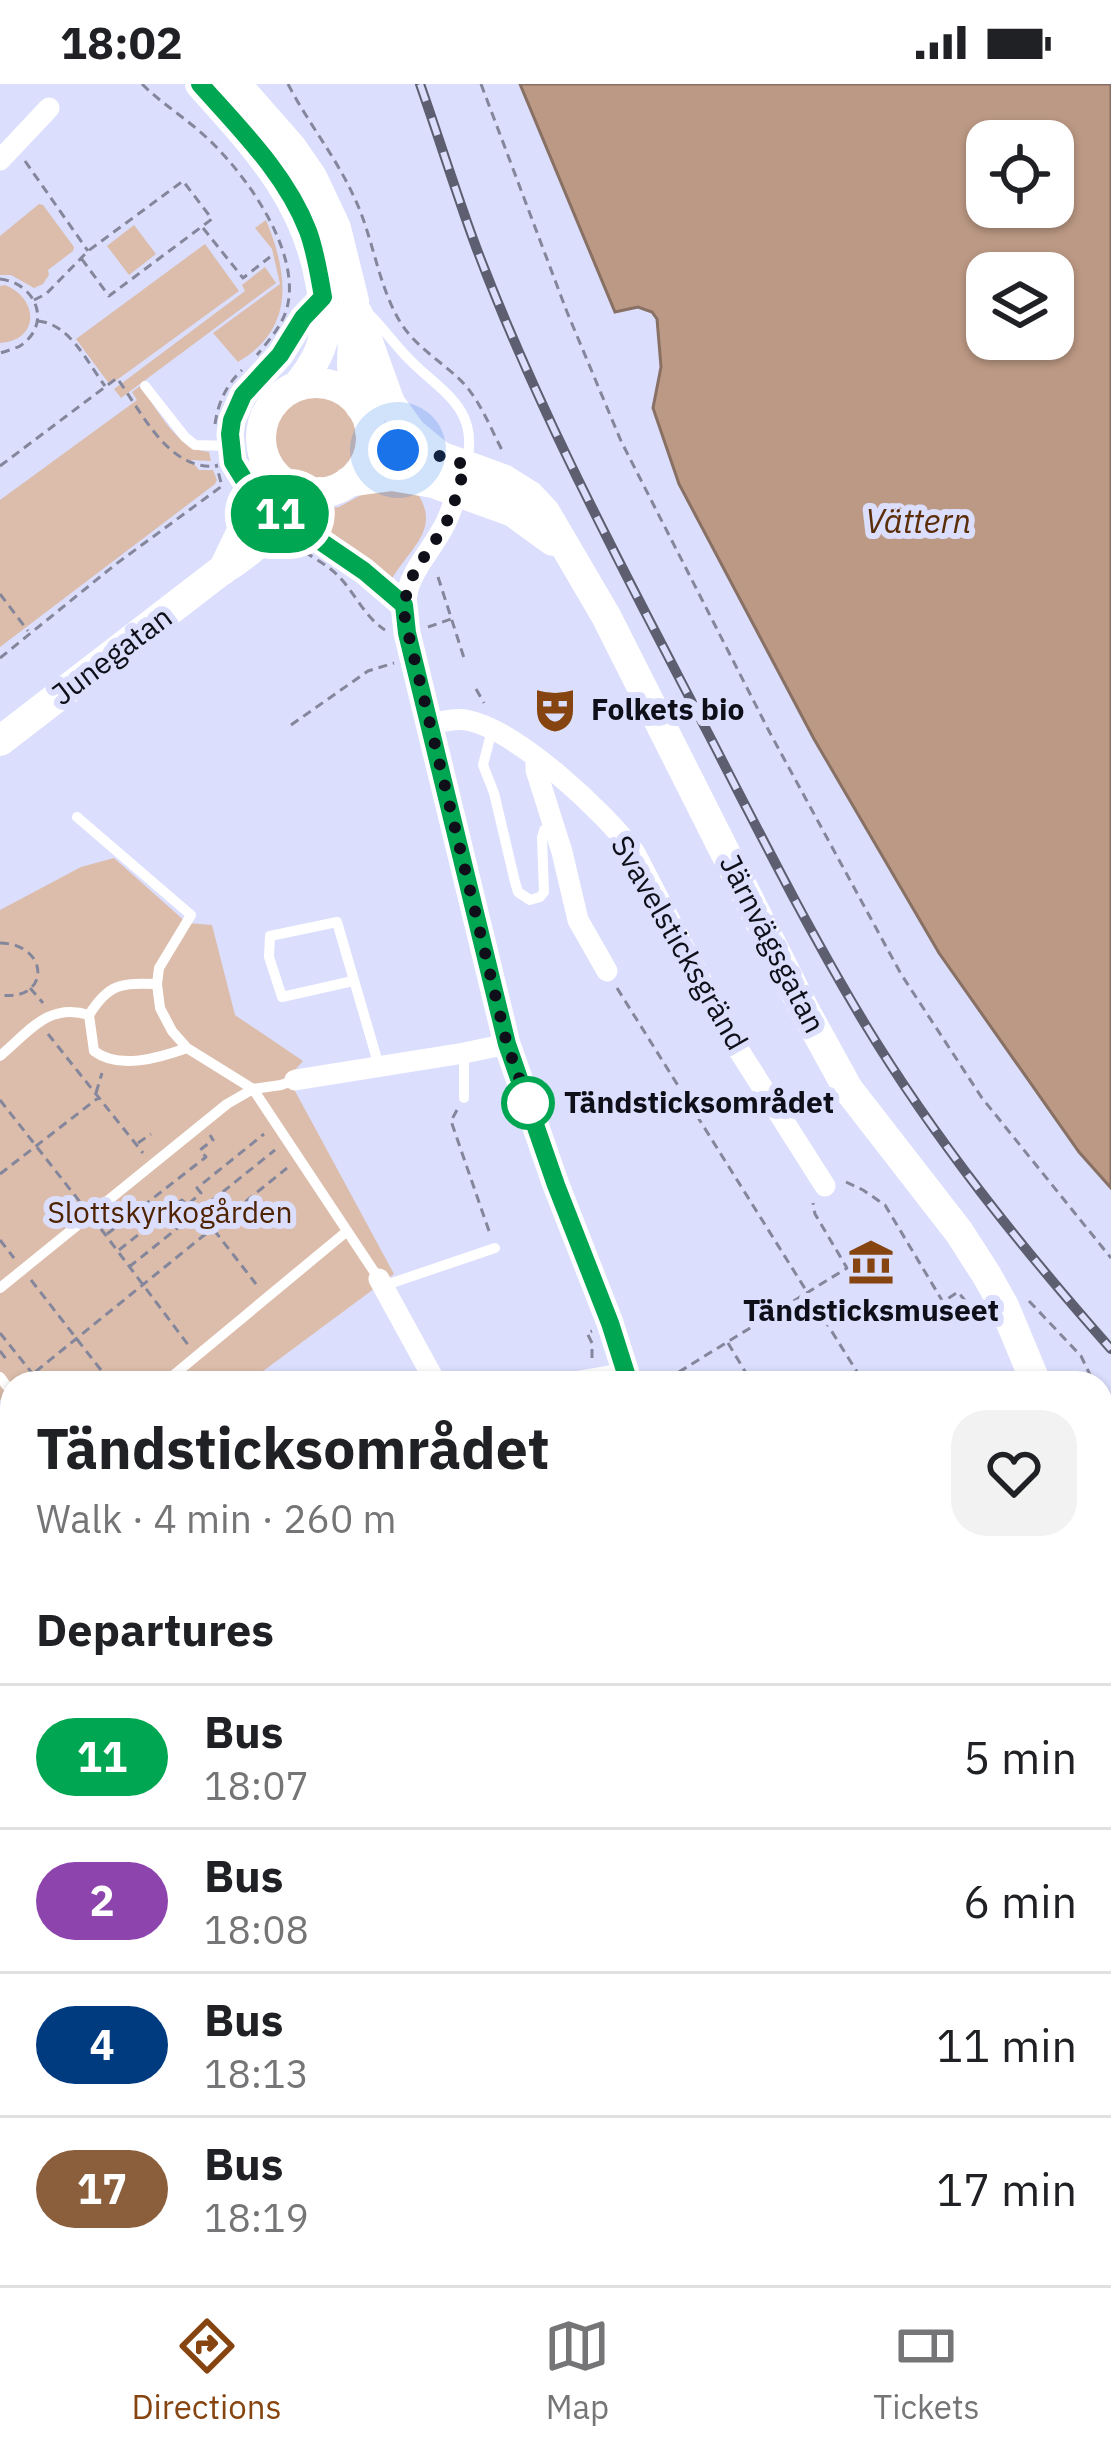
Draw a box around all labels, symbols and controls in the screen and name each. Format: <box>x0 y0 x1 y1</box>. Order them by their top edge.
text: 18:02 <box>60 13 183 71</box>
map controls <box>966 120 1074 360</box>
button: locate <box>966 120 1074 228</box>
button: layers <box>966 252 1074 360</box>
your location <box>368 420 428 480</box>
line badge: 11 <box>226 475 334 553</box>
text: 11 <box>255 486 305 541</box>
water label: Vättern <box>865 499 971 542</box>
street label: Junegatan <box>43 597 179 713</box>
theatre icon: Folkets bio <box>530 685 580 735</box>
place label: Folkets bio <box>591 689 744 728</box>
street label: Svavelsticksgränd <box>603 828 758 1057</box>
street label: Järnvägsgatan <box>712 848 835 1039</box>
marker: Tändsticksområdet <box>503 1078 553 1128</box>
place label: Tändsticksområdet <box>564 1082 834 1121</box>
park label: Slottskyrkogården <box>47 1192 293 1231</box>
museum icon: Tändsticksmuseet <box>846 1237 896 1287</box>
place label: Tändsticksmuseet <box>743 1290 999 1329</box>
button: heart <box>951 1410 1077 1536</box>
text: Tändsticksområdet <box>36 1411 550 1485</box>
text: Walk · 4 min · 260 m <box>36 1493 397 1544</box>
text: Departures <box>36 1600 274 1658</box>
text: Bus <box>204 1702 284 1760</box>
text: 5 min <box>963 1728 1077 1786</box>
text: 11 <box>77 1729 127 1784</box>
text: 18:07 <box>204 1760 309 1811</box>
text: Bus <box>204 1846 284 1904</box>
text: 6 min <box>963 1872 1077 1930</box>
text: 2 <box>89 1873 115 1928</box>
text: 18:08 <box>204 1904 309 1955</box>
text: Bus <box>204 1990 284 2048</box>
text: 11 min <box>936 2016 1077 2074</box>
text: 4 <box>89 2017 115 2072</box>
text: 18:13 <box>204 2048 309 2099</box>
text: Bus <box>204 2134 284 2192</box>
text: 17 min <box>936 2160 1077 2218</box>
text: 17 <box>77 2161 127 2216</box>
text: 18:19 <box>204 2192 309 2243</box>
tab: Directions <box>131 2313 282 2428</box>
tab: Map <box>544 2313 610 2428</box>
tab: Tickets <box>873 2313 980 2428</box>

